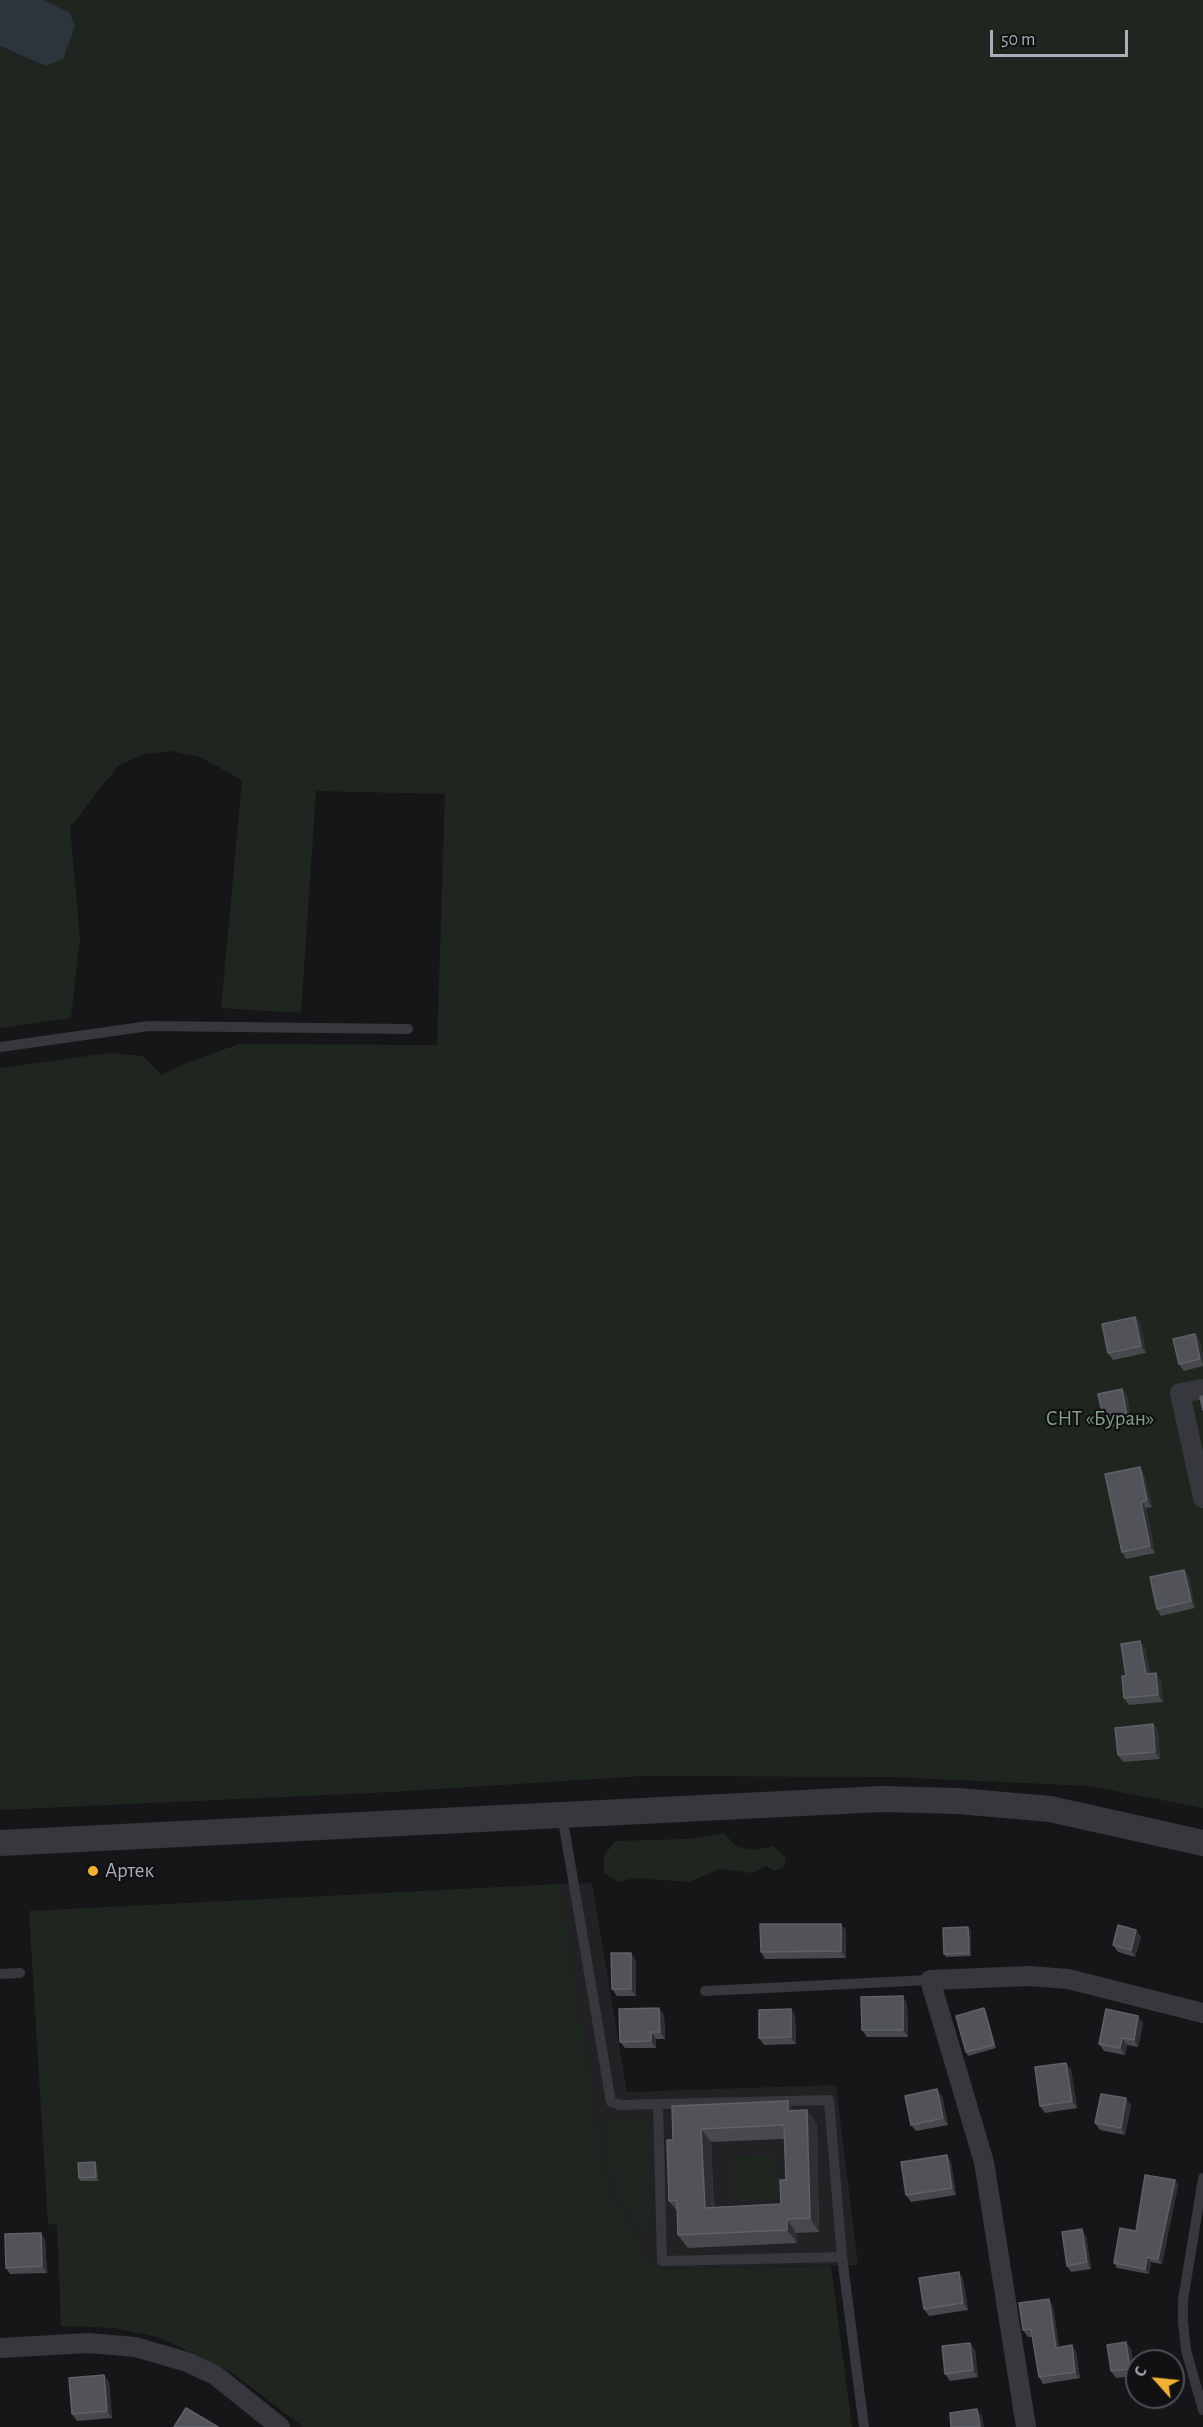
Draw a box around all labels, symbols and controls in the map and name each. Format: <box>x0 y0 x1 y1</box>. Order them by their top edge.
scale bar <box>993 18 1131 56</box>
text: 50 m <box>1001 31 1035 49</box>
park label: СНТ «Буран» <box>1046 1406 1154 1432</box>
place label: Артек <box>105 1858 154 1884</box>
marker: Артек <box>86 1864 100 1878</box>
north arrow <box>1125 2349 1185 2409</box>
text: С <box>1132 2364 1150 2379</box>

